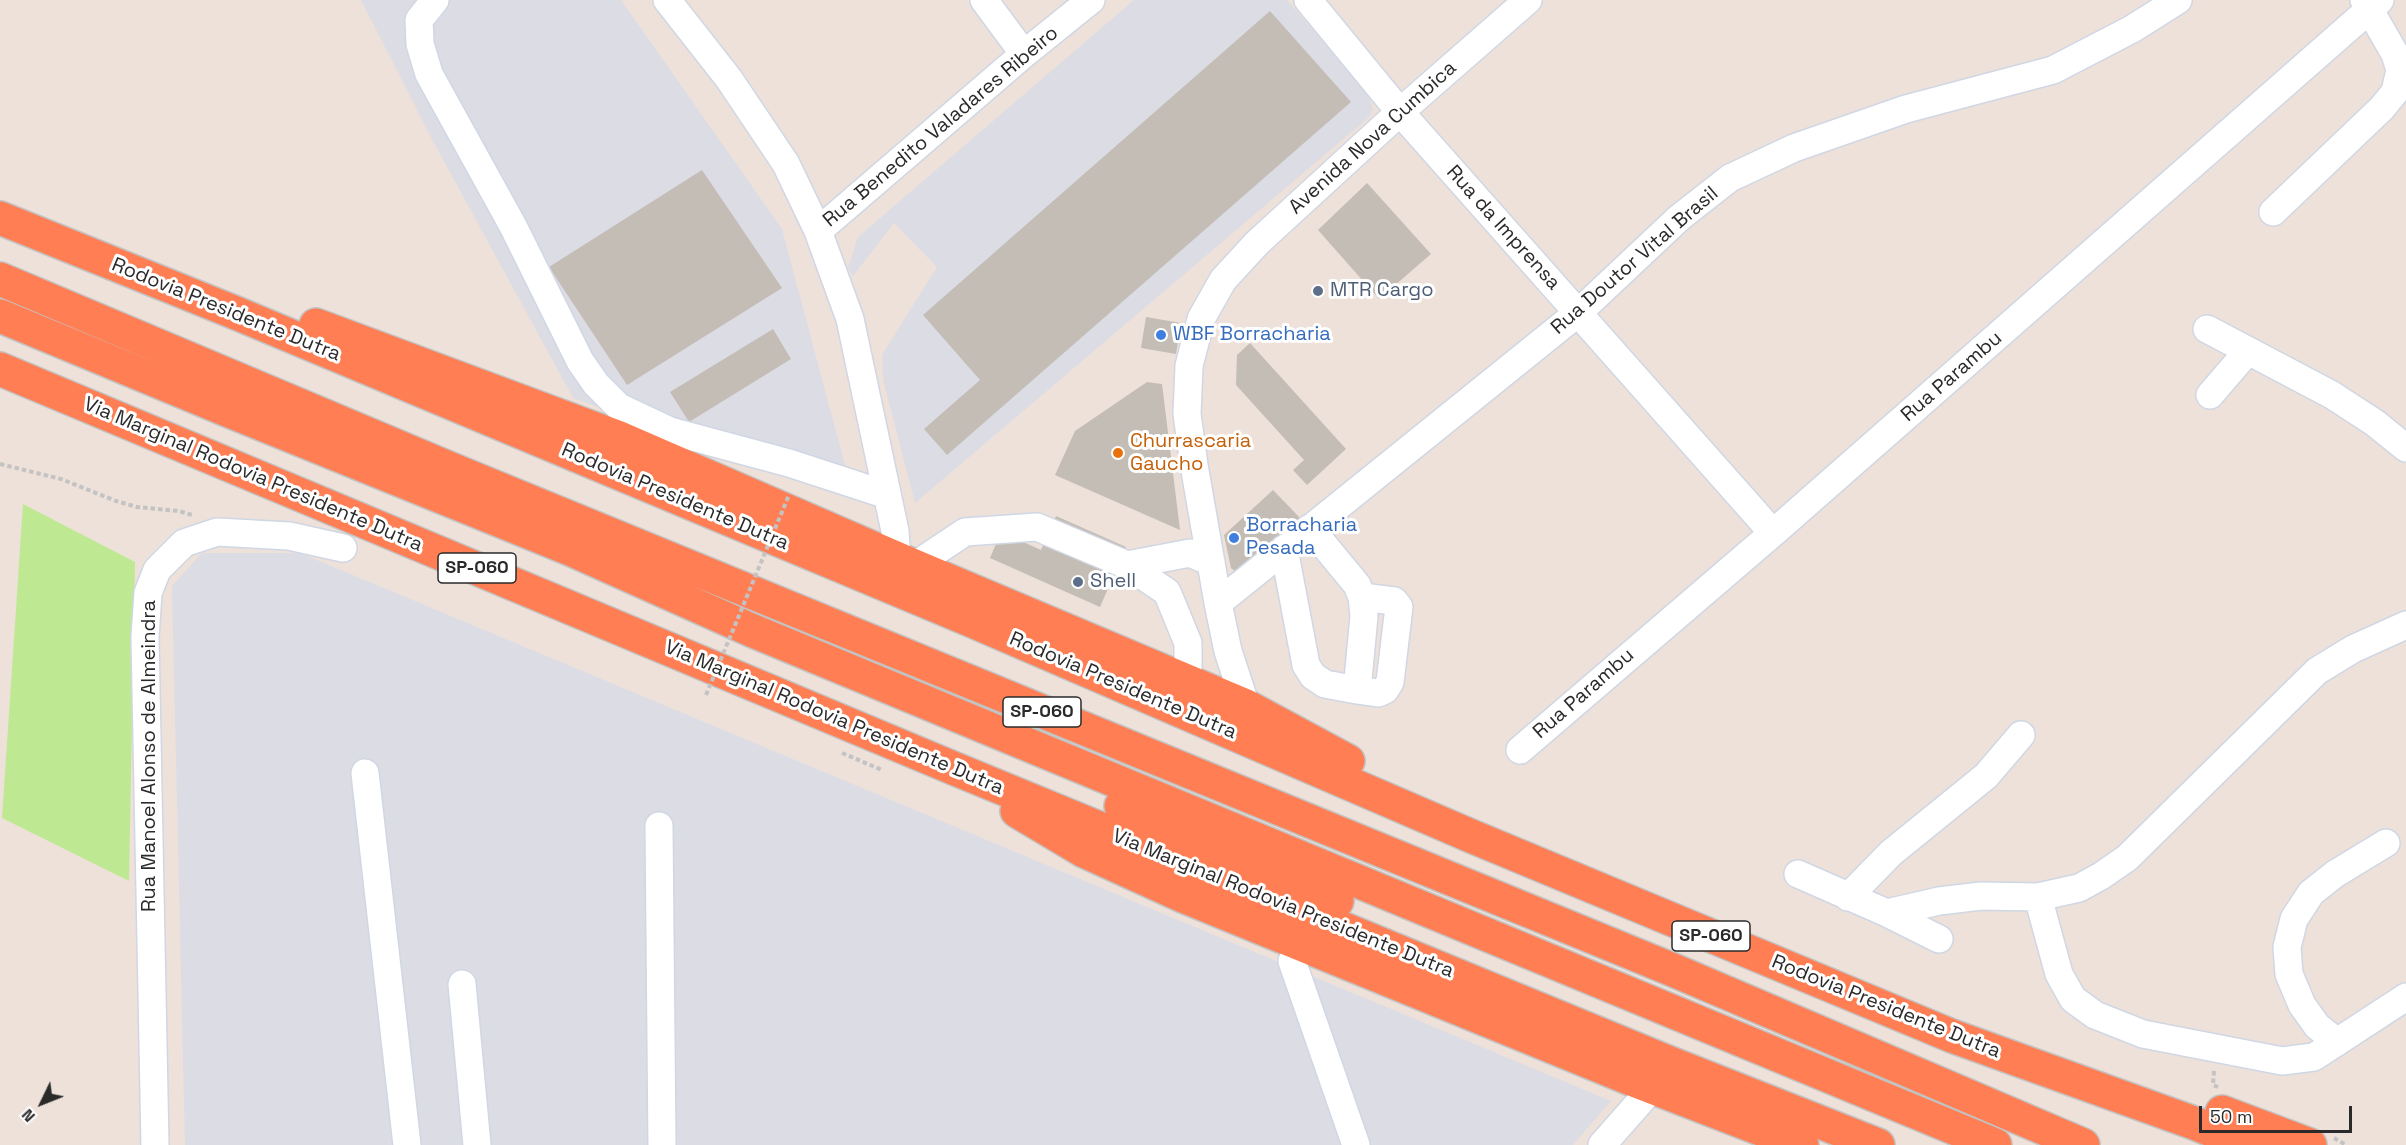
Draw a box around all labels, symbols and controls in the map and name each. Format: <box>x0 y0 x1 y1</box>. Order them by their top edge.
street label: Rua Benedito Valadares Ribeiro <box>818 21 1064 233</box>
street label: Avenida Nova Cumbica <box>1284 56 1462 220</box>
street label: Rua da Imprensa <box>1441 161 1565 295</box>
street label: Rua Doutor Vital Brasil <box>1547 182 1723 340</box>
street label: Rodovia Presidente Dutra <box>108 253 344 367</box>
place label: MTR Cargo <box>1330 279 1434 303</box>
marker: MTR Cargo <box>1311 284 1325 298</box>
place label: WBF Borracharia <box>1173 323 1331 347</box>
street label: Rua Parambu <box>1897 327 2007 427</box>
marker: WBF Borracharia <box>1154 328 1168 342</box>
street label: Via Marginal Rodovia Presidente Dutra <box>80 392 426 558</box>
place label: Churrascaria Gaucho <box>1130 430 1251 477</box>
street label: Rodovia Presidente Dutra <box>558 438 792 556</box>
marker: Churrascaria Gaucho <box>1111 446 1125 460</box>
place label: Borracharia Pesada <box>1246 514 1357 561</box>
marker: Borracharia Pesada <box>1227 531 1241 545</box>
road number: SP-060 <box>438 553 516 583</box>
place label: Shell <box>1090 570 1136 594</box>
marker: Shell <box>1071 575 1085 589</box>
street label: Rua Manoel Alonso de Almeindra <box>138 600 162 912</box>
street label: Rodovia Presidente Dutra <box>1006 627 1240 745</box>
street label: Via Marginal Rodovia Presidente Dutra <box>661 635 1007 801</box>
street label: Rua Parambu <box>1529 644 1639 744</box>
road number: SP-060 <box>1003 697 1081 727</box>
street label: Via Marginal Rodovia Presidente Dutra <box>1109 824 1457 984</box>
road number: SP-060 <box>1672 921 1750 951</box>
street label: Rodovia Presidente Dutra <box>1768 950 2004 1064</box>
north arrow <box>12 1073 72 1133</box>
scale bar <box>2202 1094 2355 1132</box>
text: N <box>17 1105 40 1127</box>
text: 50 m <box>2210 1105 2252 1128</box>

